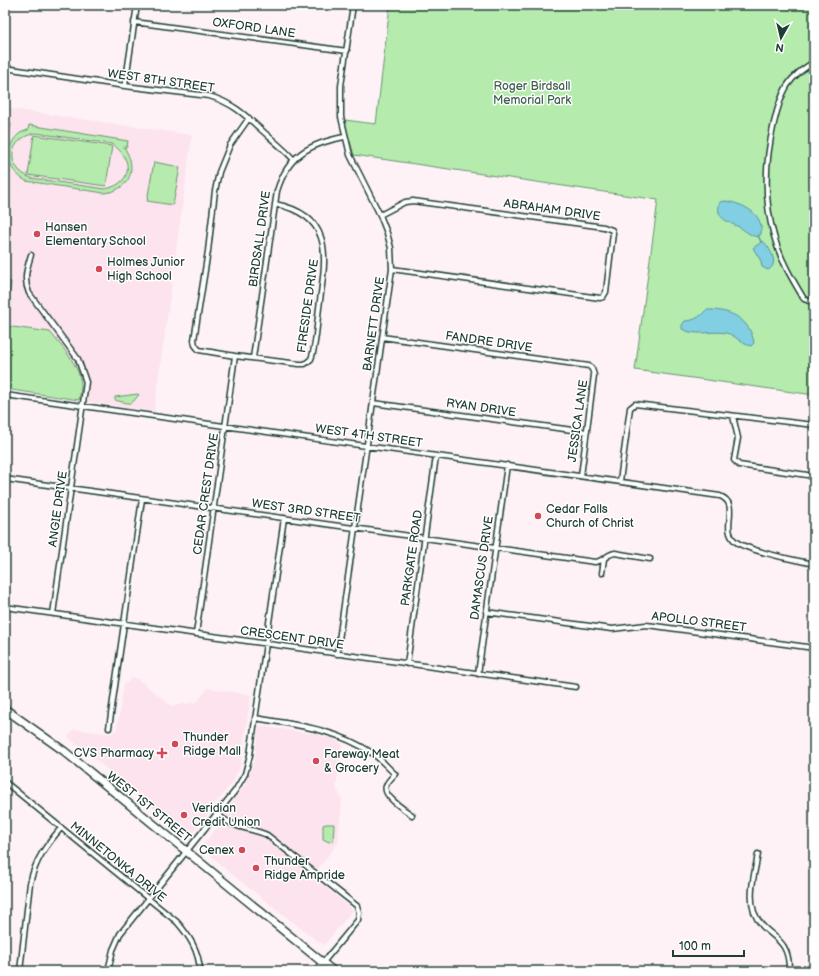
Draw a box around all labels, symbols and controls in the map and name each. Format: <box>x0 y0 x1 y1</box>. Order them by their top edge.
street label: OXFORD LANE <box>212 15 297 41</box>
north arrow <box>761 18 801 58</box>
text: N <box>775 40 785 54</box>
street label: WEST 8TH STREET <box>106 66 216 96</box>
park label: Roger Birdsall Memorial Park <box>493 79 571 108</box>
street label: BIRDSALL DRIVE <box>246 190 274 288</box>
street label: ABRAHAM DRIVE <box>503 196 601 224</box>
place label: Hansen Elementary School <box>45 220 146 249</box>
marker: Hansen Elementary School <box>32 229 42 239</box>
place label: Holmes Junior High School <box>107 255 185 284</box>
street label: FIRESIDE DRIVE <box>294 258 322 354</box>
marker: Holmes Junior High School <box>94 264 104 274</box>
street label: BARNETT DRIVE <box>360 276 388 372</box>
street label: FANDRE DRIVE <box>445 328 534 356</box>
street label: JESSICA LANE <box>565 379 591 463</box>
street label: RYAN DRIVE <box>445 396 517 420</box>
street label: WEST 4TH STREET <box>314 421 425 451</box>
street label: CEDAR CREST DRIVE <box>190 432 222 556</box>
street label: ANGIE DRIVE <box>45 470 71 548</box>
street label: WEST 3RD STREET <box>251 496 362 526</box>
place label: Cedar Falls Church of Christ <box>546 502 634 531</box>
street label: PARKGATE ROAD <box>398 509 426 607</box>
marker: Cedar Falls Church of Christ <box>533 511 543 521</box>
street label: DAMASCUS DRIVE <box>467 515 497 621</box>
street label: APOLLO STREET <box>651 609 748 635</box>
street label: CRESCENT DRIVE <box>239 623 345 653</box>
place label: Thunder Ridge Mall <box>183 730 241 759</box>
marker: Thunder Ridge Mall <box>170 739 180 749</box>
place label: CVS Pharmacy <box>74 746 155 761</box>
place label: Fareway Meat & Grocery <box>324 747 400 776</box>
marker: CVS Pharmacy <box>157 748 167 758</box>
marker: Fareway Meat & Grocery <box>311 756 321 766</box>
street label: WEST 1ST STREET <box>104 768 195 846</box>
place label: Veridian Credit Union <box>192 801 261 830</box>
marker: Veridian Credit Union <box>179 810 189 820</box>
street label: MINNETONKA DRIVE <box>67 819 169 905</box>
place label: Cenex <box>199 843 234 858</box>
marker: Cenex <box>237 845 247 855</box>
place label: Thunder Ridge Ampride <box>264 854 345 883</box>
marker: Thunder Ridge Ampride <box>251 863 261 873</box>
scale bar <box>673 932 744 958</box>
text: 100 m <box>679 939 711 954</box>

